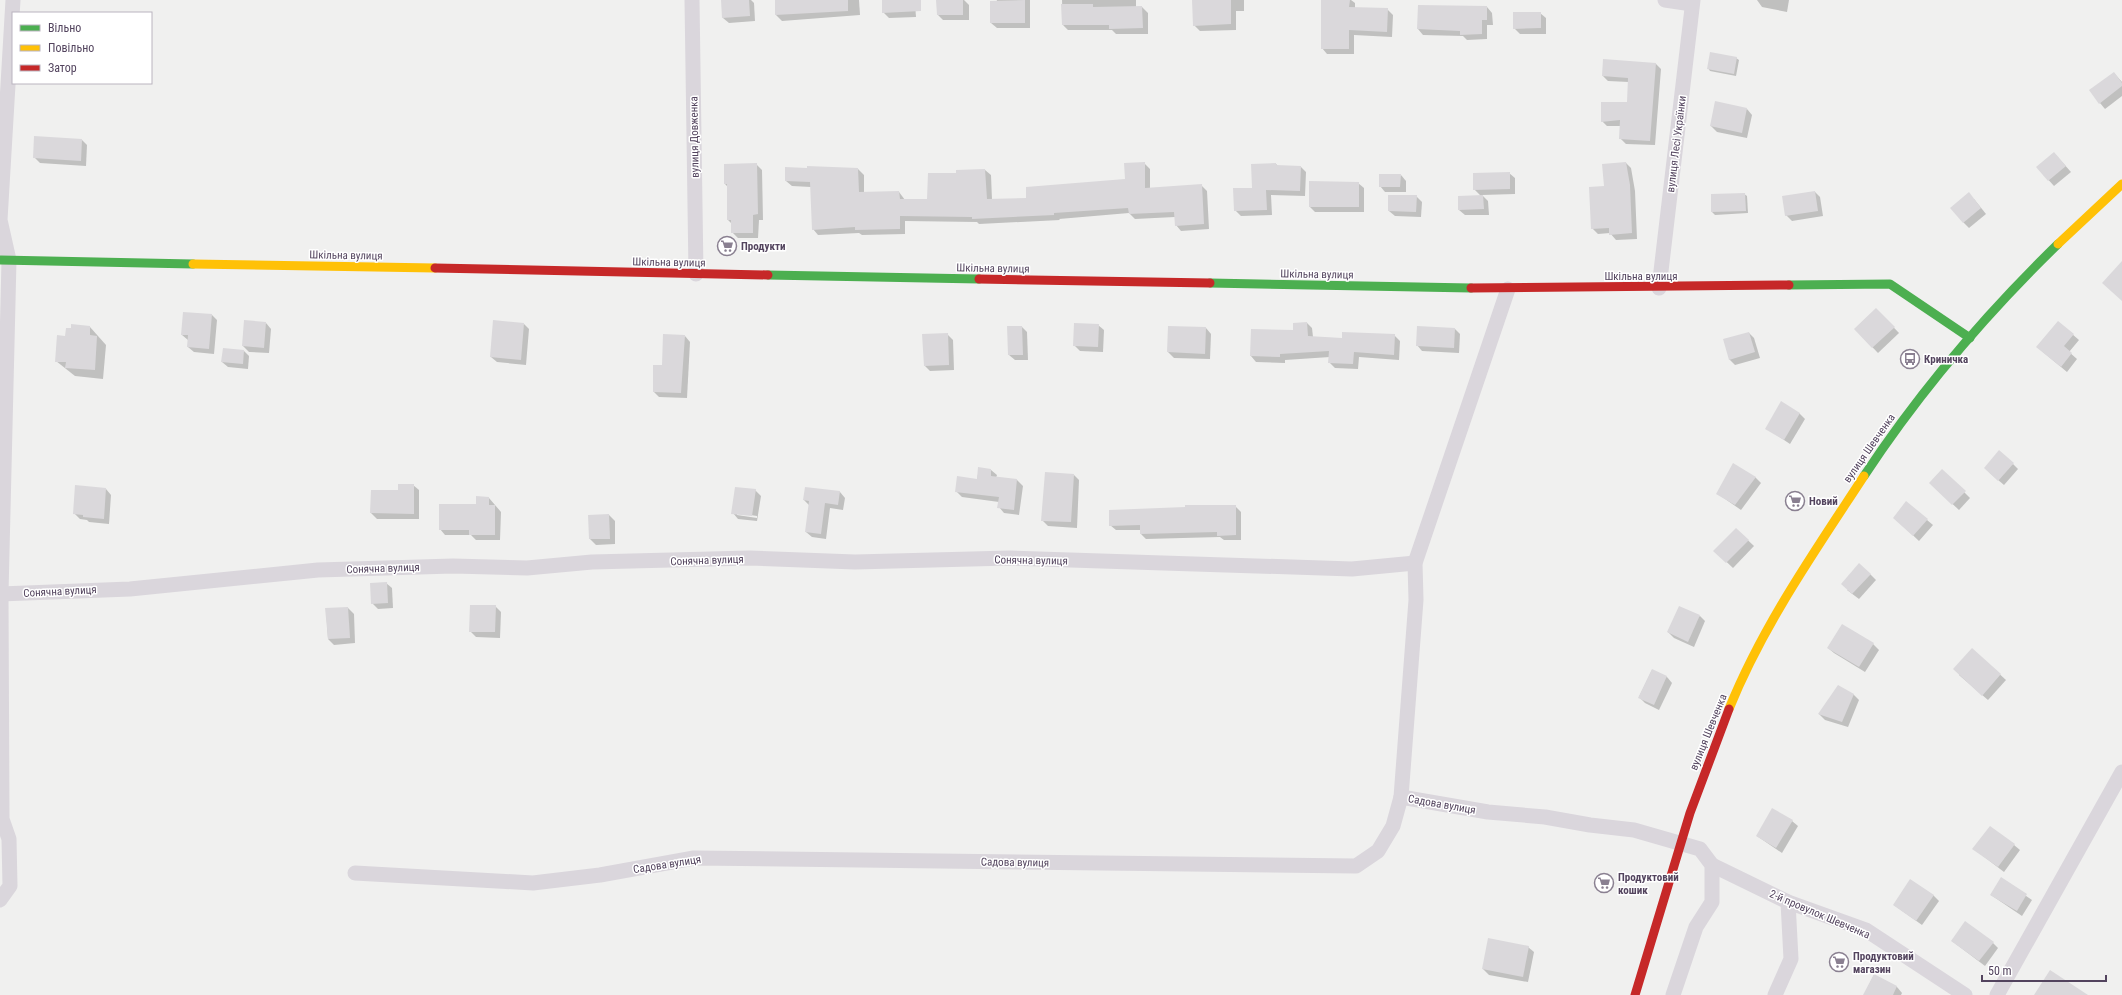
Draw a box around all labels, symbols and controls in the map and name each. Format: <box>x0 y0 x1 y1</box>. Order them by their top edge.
legend <box>12 12 152 84</box>
text: Вільно <box>48 21 81 35</box>
text: Повільно <box>48 41 94 55</box>
text: Затор <box>48 61 77 75</box>
street label: вулиця Лесі Українки <box>1664 95 1689 193</box>
street label: вулиця Довженка <box>687 96 702 178</box>
supermarket icon: Продукти <box>716 235 738 257</box>
place label: Продукти <box>741 240 785 253</box>
street label: Шкільна вулиця <box>309 248 383 263</box>
street label: Шкільна вулиця <box>632 255 706 270</box>
street label: Шкільна вулиця <box>956 261 1030 276</box>
street label: Шкільна вулиця <box>1280 267 1354 282</box>
street label: Шкільна вулиця <box>1604 270 1678 283</box>
bus stop icon: Криничка <box>1899 348 1921 370</box>
place label: Криничка <box>1924 353 1968 366</box>
street label: вулиця Шевченка <box>1841 411 1898 485</box>
supermarket icon: Новий <box>1784 490 1806 512</box>
place label: Новий <box>1809 495 1838 508</box>
street label: Сонячна вулиця <box>670 553 744 568</box>
street label: Сонячна вулиця <box>994 553 1068 568</box>
street label: Сонячна вулиця <box>346 561 420 576</box>
street label: Сонячна вулиця <box>23 583 97 600</box>
street label: вулиця Шевченка <box>1687 692 1730 772</box>
street label: Садова вулиця <box>1407 792 1477 817</box>
street label: Садова вулиця <box>632 853 702 876</box>
street label: Садова вулиця <box>981 855 1049 870</box>
place label: Продуктовий кошик <box>1618 871 1679 897</box>
supermarket icon: Продуктовий кошик <box>1593 872 1615 894</box>
street label: 2-й провулок Шевченка <box>1768 887 1872 942</box>
place label: Продуктовий магазин <box>1853 950 1914 976</box>
supermarket icon: Продуктовий магазин <box>1828 951 1850 973</box>
scale bar <box>1982 957 2106 983</box>
text: 50 m <box>1988 964 2012 978</box>

